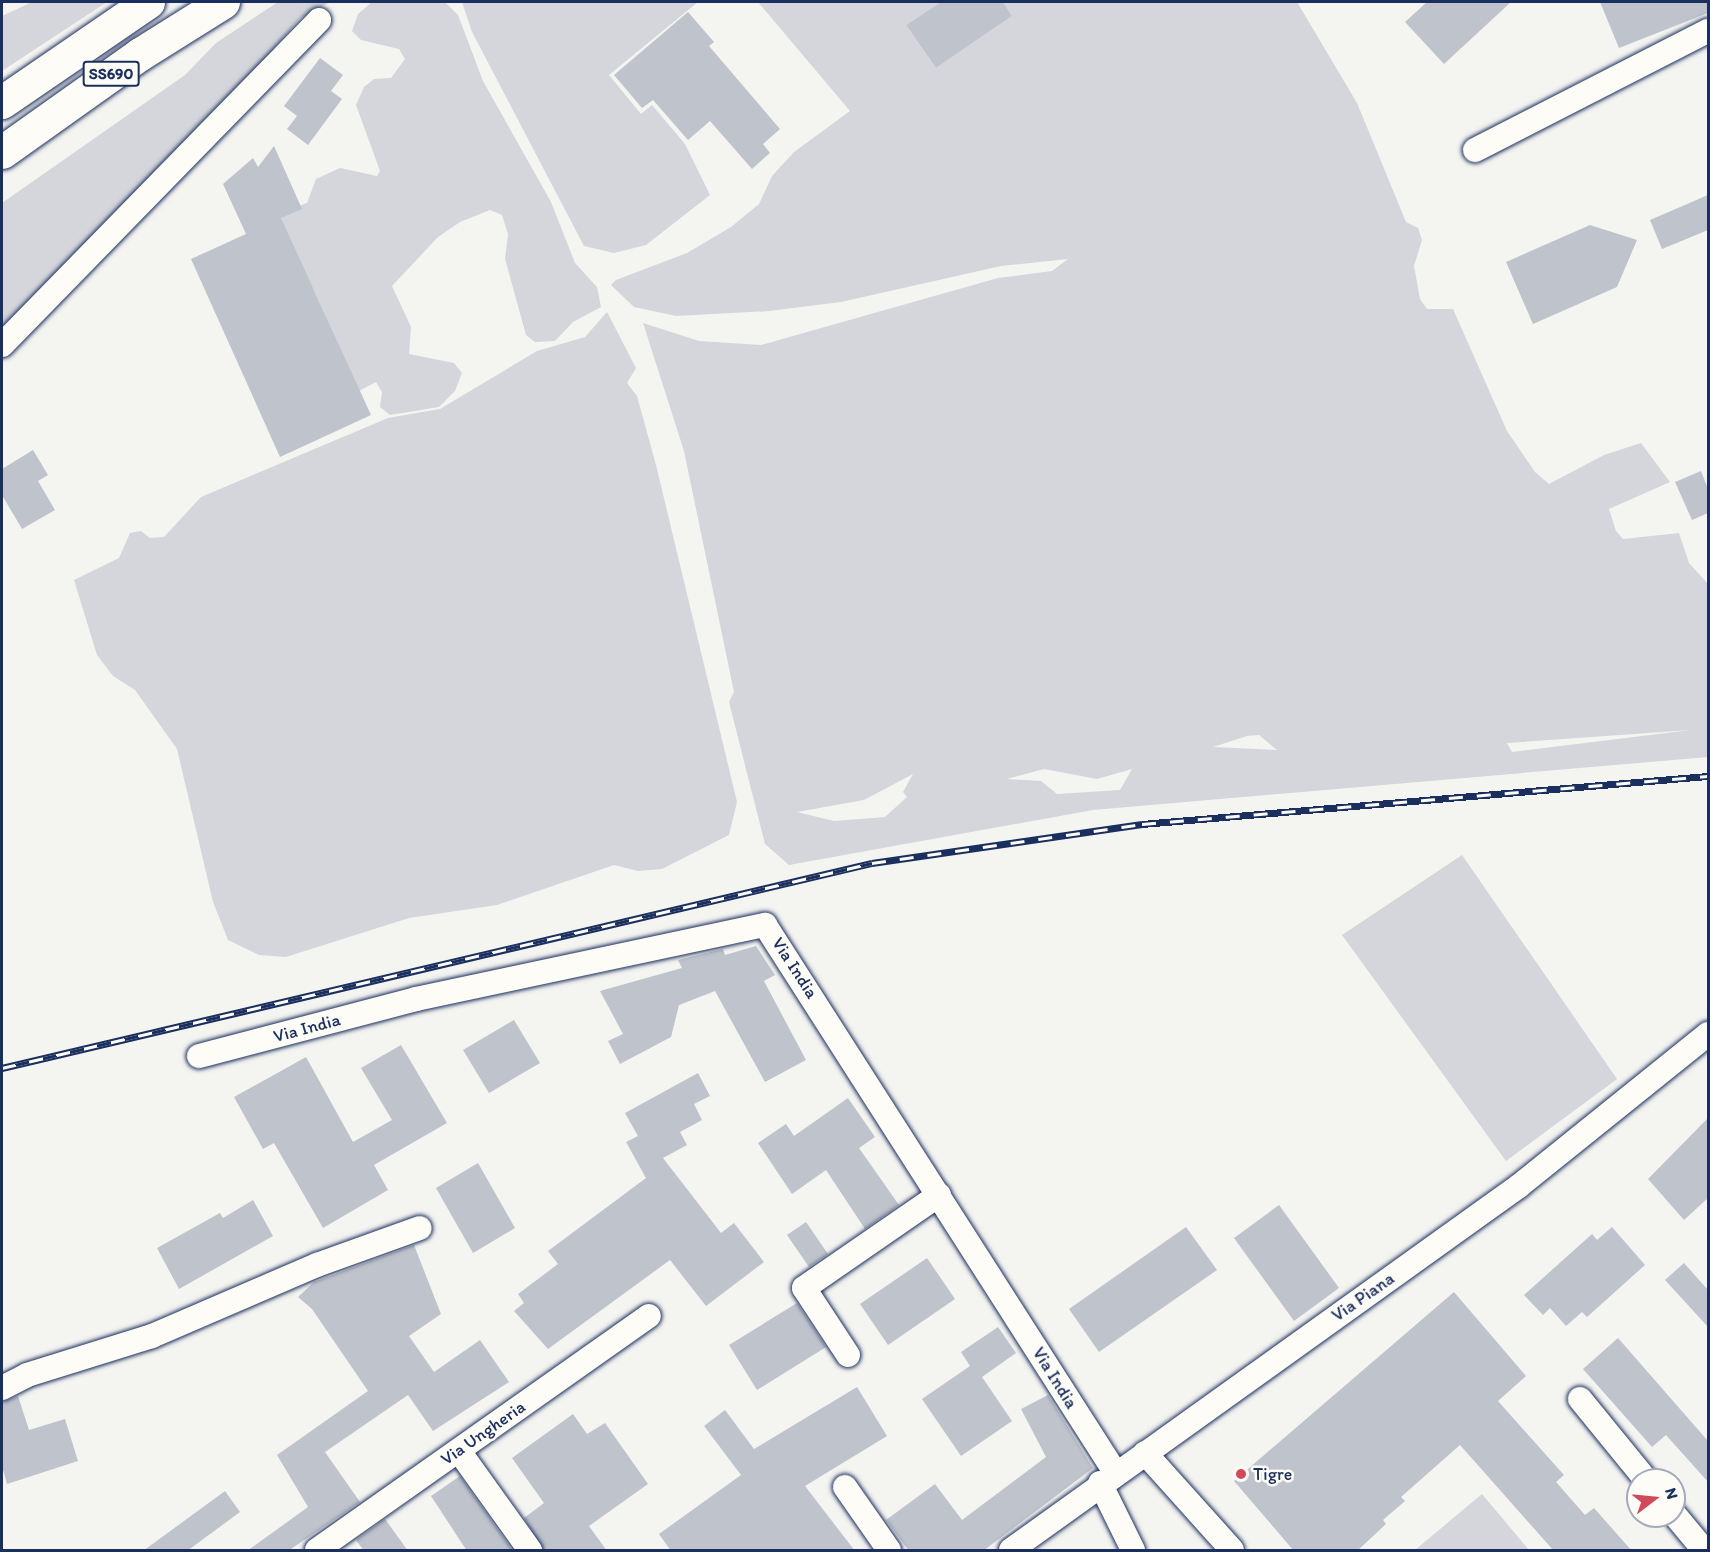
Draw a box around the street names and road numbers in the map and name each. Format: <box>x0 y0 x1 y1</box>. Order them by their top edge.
road number: SS690 <box>82 61 140 87</box>
street label: Via India <box>767 934 823 1002</box>
street label: Via India <box>271 1009 343 1047</box>
street label: Via Piana <box>1328 1268 1398 1326</box>
street label: Via India <box>1028 1343 1082 1413</box>
street label: Via Ungheria <box>436 1396 530 1470</box>

